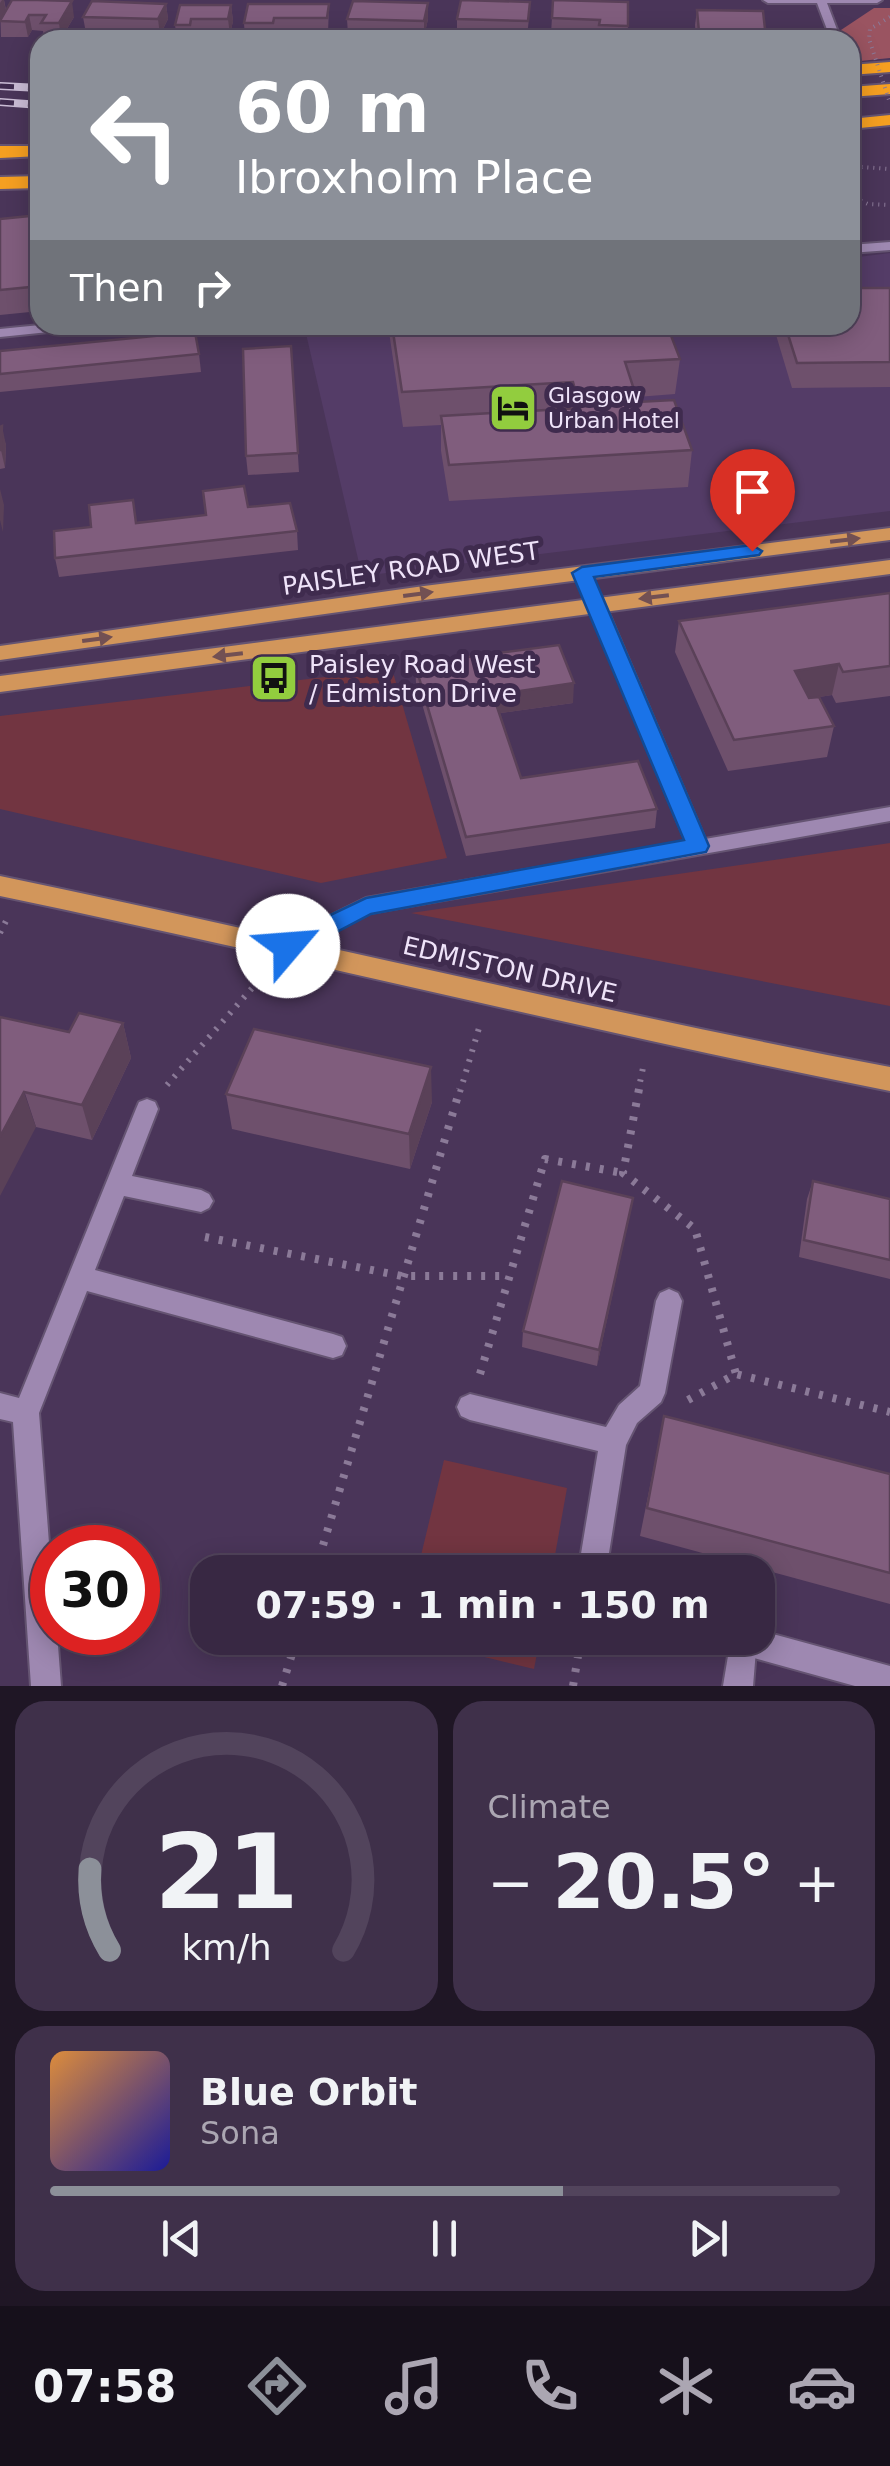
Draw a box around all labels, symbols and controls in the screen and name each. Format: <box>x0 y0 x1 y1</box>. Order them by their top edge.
text: 60 m <box>235 67 430 149</box>
icon: left <box>70 70 200 200</box>
text: Ibroxholm Place <box>235 151 593 204</box>
icon: right <box>185 260 240 315</box>
text: Then <box>70 266 165 310</box>
hotel icon: Glasgow Urban Hotel <box>487 382 539 434</box>
place label: Glasgow Urban Hotel <box>548 383 680 433</box>
pin <box>710 449 795 552</box>
icon: arrive <box>725 464 780 519</box>
one-way arrow <box>830 532 861 548</box>
street label: PAISLEY ROAD WEST <box>281 536 542 601</box>
one-way arrow <box>403 586 435 602</box>
one-way arrow <box>638 589 670 605</box>
one-way arrow <box>81 631 113 647</box>
one-way arrow <box>212 647 244 663</box>
place label: Paisley Road West / Edmiston Drive <box>309 650 536 708</box>
bus stop icon: Paisley Road West / Edmiston Drive <box>248 652 300 704</box>
position arrow <box>236 894 340 998</box>
street label: EDMISTON DRIVE <box>400 931 620 1008</box>
speed limit sign: 30 <box>30 1525 160 1655</box>
text: 07:59 · 1 min · 150 m <box>255 1583 710 1627</box>
text: Climate <box>488 1788 611 1826</box>
text: 21 <box>154 1811 299 1933</box>
text: 20.5° <box>552 1838 775 1926</box>
text: − <box>488 1851 534 1915</box>
text: + <box>794 1851 840 1915</box>
text: km/h <box>181 1927 271 1968</box>
text: Blue Orbit <box>200 2070 417 2114</box>
text: Sona <box>200 2114 280 2152</box>
icon: previous <box>154 2211 209 2266</box>
icon: pause <box>417 2211 472 2266</box>
icon: next <box>681 2211 736 2266</box>
icon: directions <box>242 2351 312 2421</box>
icon: music <box>379 2351 449 2421</box>
icon: phone <box>515 2351 585 2421</box>
icon: climate <box>651 2351 721 2421</box>
icon: car <box>787 2351 857 2421</box>
text: 07:58 <box>33 2360 176 2413</box>

